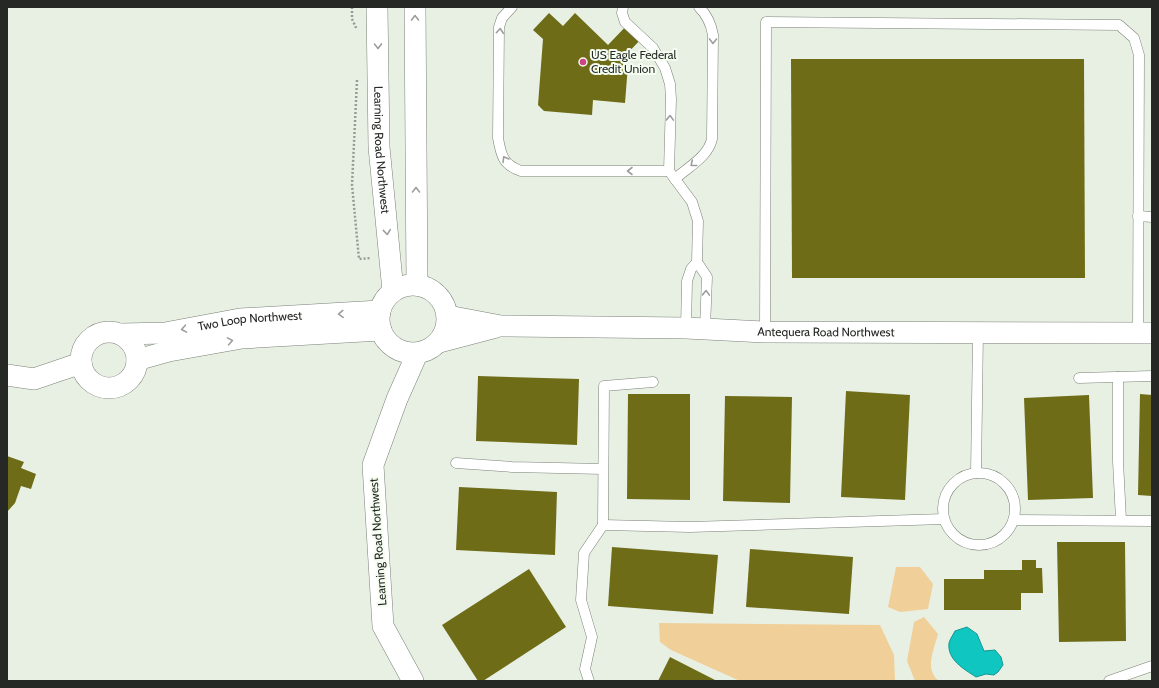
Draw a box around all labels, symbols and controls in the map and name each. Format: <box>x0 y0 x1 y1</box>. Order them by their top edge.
one-way arrow <box>411 15 419 21</box>
one-way arrow <box>495 27 504 34</box>
one-way arrow <box>709 38 717 44</box>
one-way arrow <box>374 43 382 49</box>
place label: US Eagle Federal Credit Union <box>591 47 677 76</box>
marker: US Eagle Federal Credit Union <box>578 57 588 67</box>
street label: Learning Road Northwest <box>371 86 393 214</box>
one-way arrow <box>666 115 674 121</box>
one-way arrow <box>503 156 510 163</box>
one-way arrow <box>690 159 697 166</box>
one-way arrow <box>627 167 633 175</box>
one-way arrow <box>412 187 420 193</box>
one-way arrow <box>383 229 392 235</box>
one-way arrow <box>702 290 711 296</box>
street label: Two Loop Northwest <box>196 307 302 334</box>
one-way arrow <box>338 309 344 318</box>
street label: Antequera Road Northwest <box>757 324 895 339</box>
one-way arrow <box>181 325 187 333</box>
one-way arrow <box>227 337 233 345</box>
street label: Learning Road Northwest <box>366 478 389 606</box>

